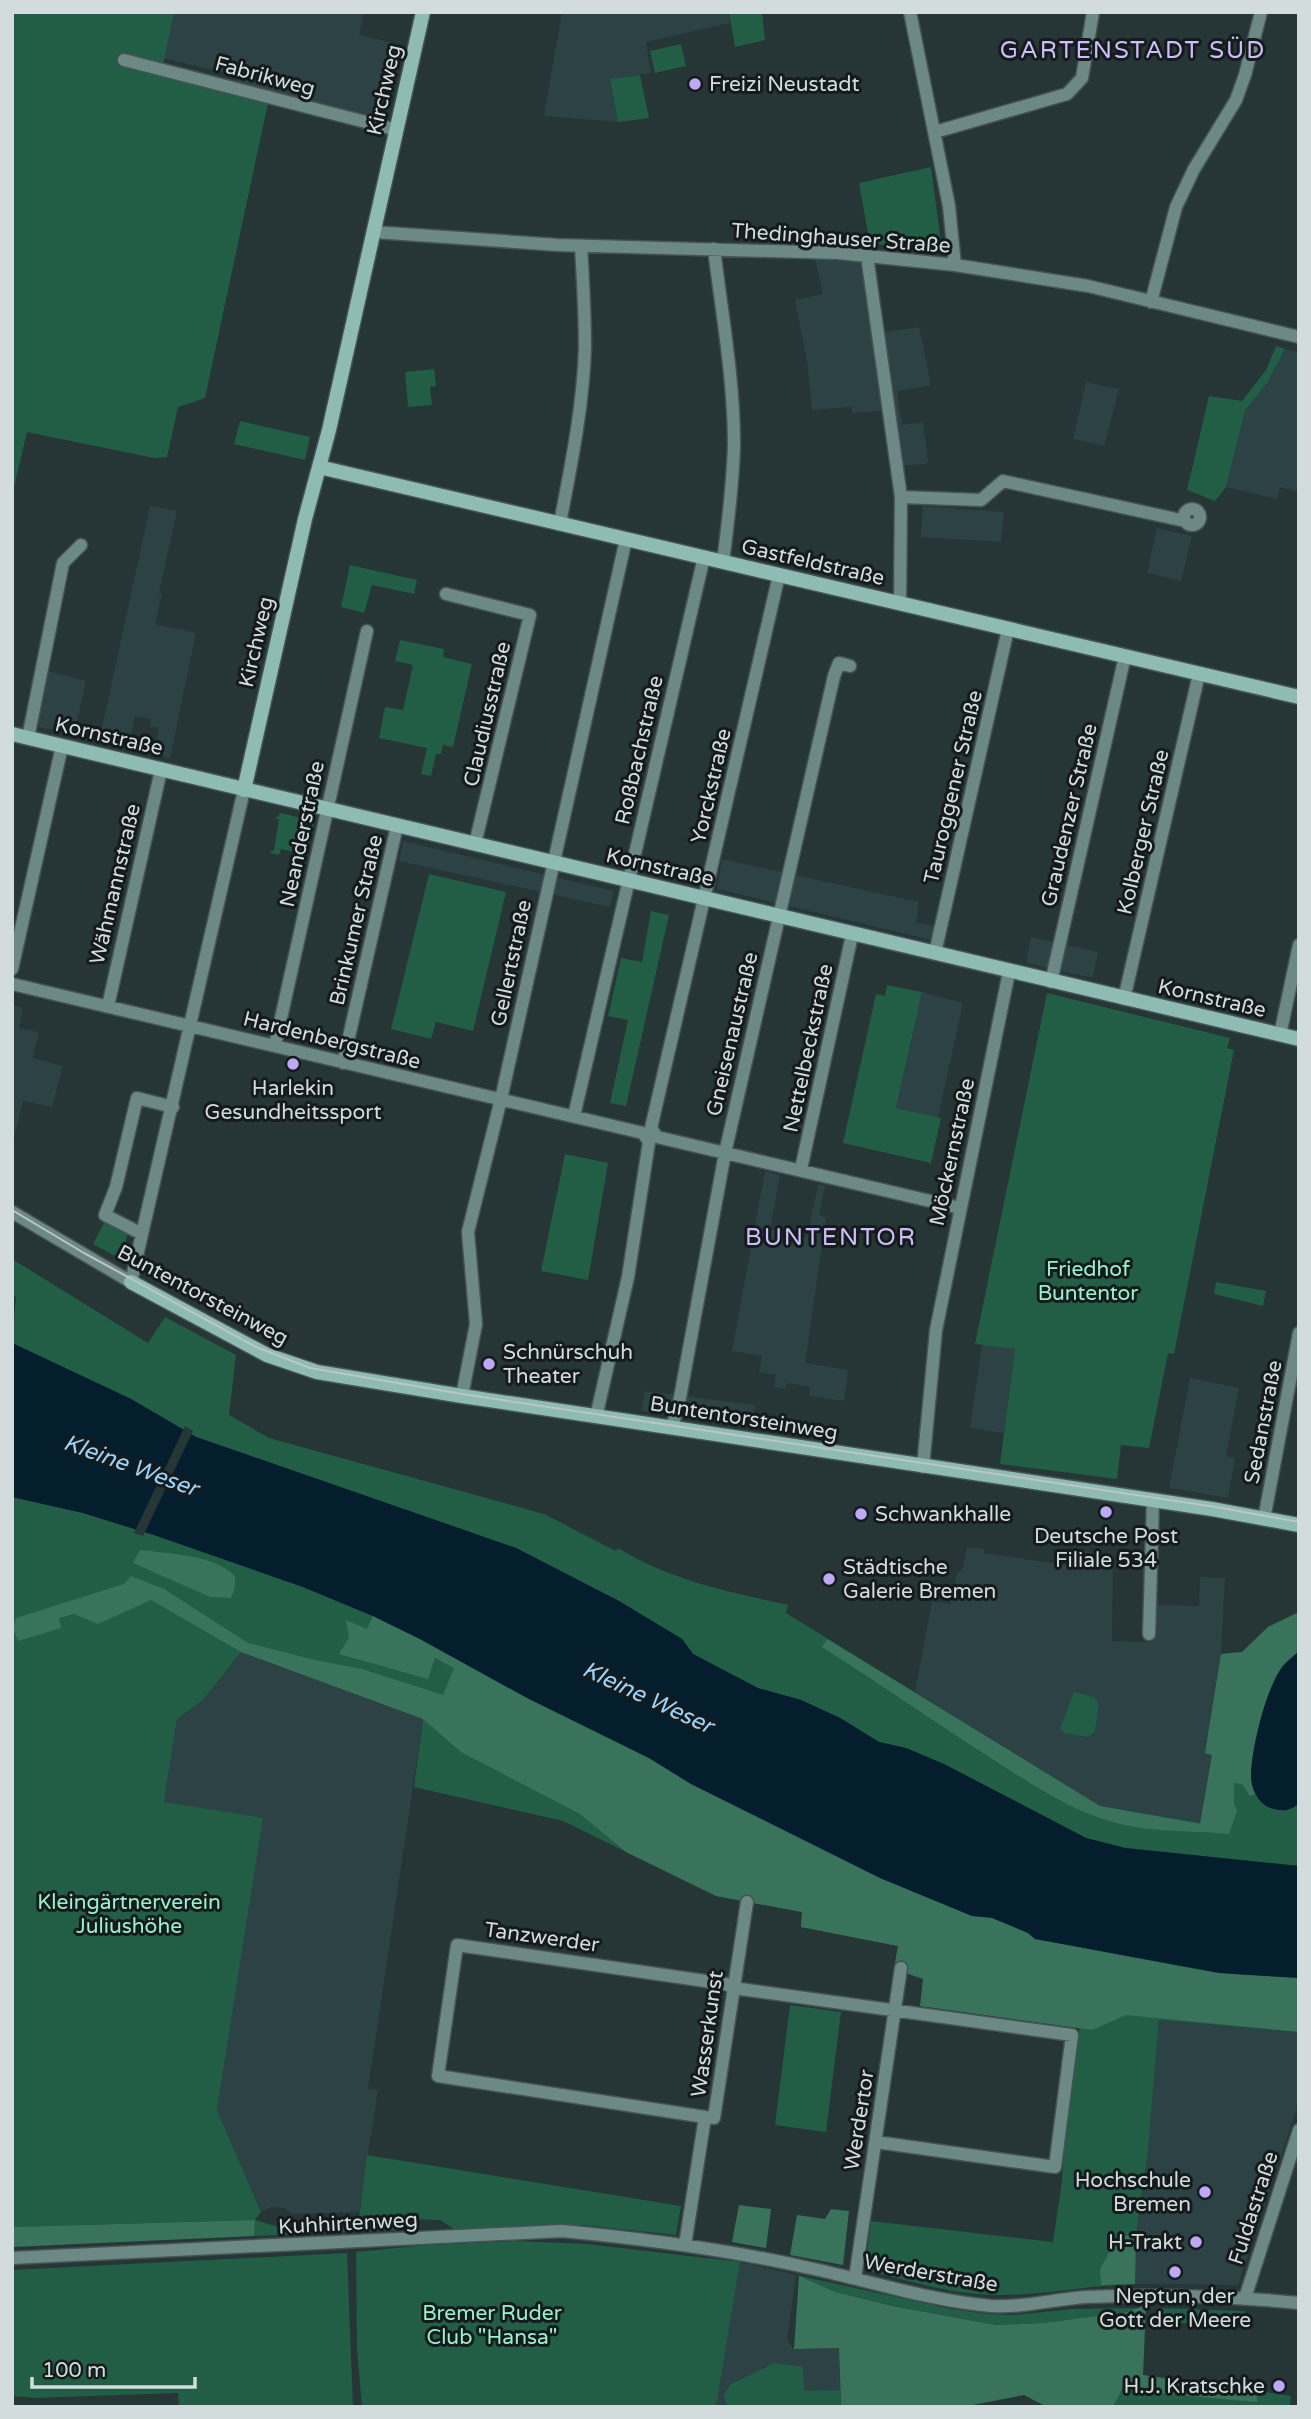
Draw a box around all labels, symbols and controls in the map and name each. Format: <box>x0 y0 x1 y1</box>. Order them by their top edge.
district label: GARTENSTADT SÜD <box>1000 36 1266 65</box>
street label: Kirchweg <box>362 42 407 138</box>
street label: Fabrikweg <box>212 51 318 102</box>
place label: Freizi Neustadt <box>709 72 860 97</box>
marker: Freizi Neustadt <box>687 76 703 92</box>
street label: Thedinghauser Straße <box>731 218 951 259</box>
street label: Gastfeldstraße <box>739 534 887 591</box>
street label: Kirchweg <box>234 594 279 690</box>
street label: Claudiusstraße <box>459 639 516 789</box>
street label: Roßbachstraße <box>610 673 669 827</box>
street label: Tauroggener Straße <box>919 688 988 886</box>
street label: Kornstraße <box>52 712 165 761</box>
street label: Graudenzer Straße <box>1036 721 1103 909</box>
street label: Yorckstraße <box>686 726 737 846</box>
street label: Kolberger Straße <box>1112 747 1175 917</box>
street label: Neanderstraße <box>275 759 330 909</box>
street label: Wähmannstraße <box>85 801 146 967</box>
street label: Brinkumer Straße <box>325 832 388 1008</box>
street label: Kornstraße <box>603 843 716 892</box>
street label: Gellertstraße <box>486 897 537 1029</box>
street label: Gneisenaustraße <box>701 950 764 1119</box>
street label: Nettelbeckstraße <box>778 961 839 1135</box>
street label: Kornstraße <box>1155 974 1268 1023</box>
street label: Hardenbergstraße <box>241 1006 423 1075</box>
marker: Harlekin Gesundheitssport <box>285 1056 301 1072</box>
place label: Harlekin Gesundheitssport <box>205 1076 381 1125</box>
street label: Möckernstraße <box>925 1076 980 1228</box>
district label: BUNTENTOR <box>745 1223 917 1252</box>
street label: Buntentorsteinweg <box>113 1240 292 1351</box>
park label: Friedhof Buntentor <box>1038 1257 1138 1306</box>
place label: Schnürschuh Theater <box>503 1340 633 1389</box>
marker: Schnürschuh Theater <box>481 1356 497 1372</box>
street label: Sedanstraße <box>1239 1358 1288 1486</box>
street label: Buntentorsteinweg <box>648 1391 840 1446</box>
water label: Kleine Weser <box>60 1429 205 1504</box>
place label: Schwankhalle <box>875 1502 1011 1527</box>
marker: Deutsche Post Filiale 534 <box>1098 1504 1114 1520</box>
marker: Schwankhalle <box>853 1506 869 1522</box>
place label: Deutsche Post Filiale 534 <box>1034 1524 1178 1573</box>
place label: Städtische Galerie Bremen <box>843 1555 996 1604</box>
marker: Städtische Galerie Bremen <box>821 1571 837 1587</box>
water label: Kleine Weser <box>578 1655 720 1742</box>
park label: Kleingärtnerverein Juliushöhe <box>37 1890 221 1939</box>
street label: Tanzwerder <box>483 1917 601 1958</box>
street label: Wasserkunst <box>686 1969 729 2099</box>
street label: Werdertor <box>839 2068 880 2172</box>
street label: Fuldastraße <box>1223 2148 1284 2268</box>
place label: Hochschule Bremen <box>1075 2168 1191 2217</box>
marker: Hochschule Bremen <box>1197 2184 1213 2200</box>
street label: Kuhhirtenweg <box>278 2207 418 2240</box>
place label: H-Trakt <box>1108 2230 1182 2255</box>
marker: H-Trakt <box>1188 2234 1204 2250</box>
street label: Werderstraße <box>862 2249 1000 2298</box>
marker: Neptun, der Gott der Meere <box>1167 2264 1183 2280</box>
place label: Neptun, der Gott der Meere <box>1099 2284 1251 2333</box>
park label: Bremer Ruder Club "Hansa" <box>422 2301 562 2350</box>
scale bar <box>32 2346 194 2390</box>
text: 100 m <box>42 2358 106 2383</box>
place label: H.J. Kratschke <box>1123 2374 1265 2399</box>
marker: H.J. Kratschke <box>1271 2378 1287 2394</box>

